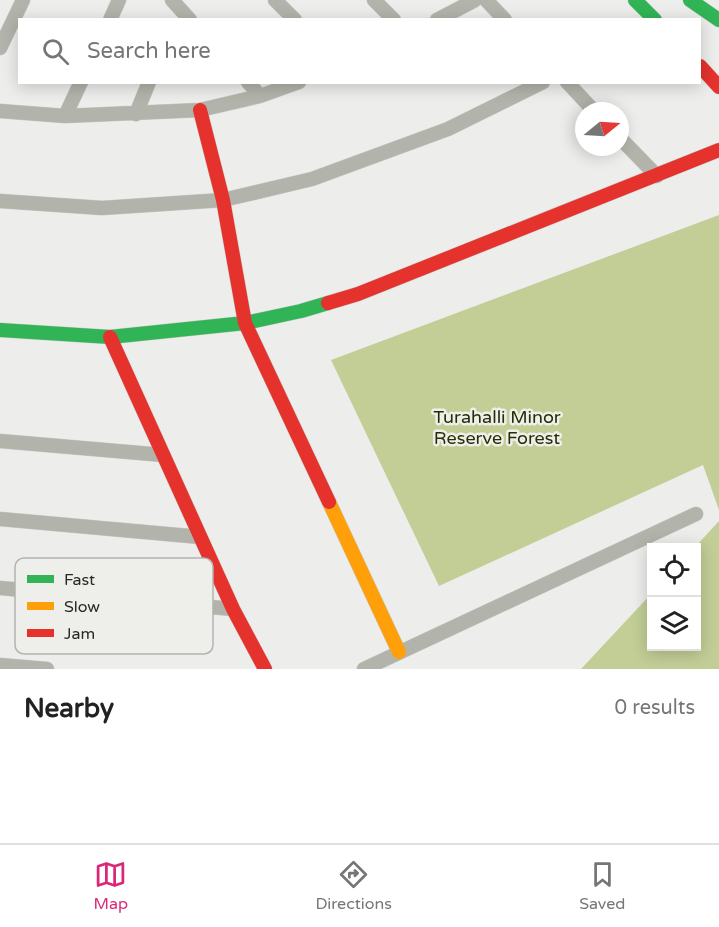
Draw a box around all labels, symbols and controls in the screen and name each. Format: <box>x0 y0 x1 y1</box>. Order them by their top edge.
search box <box>18 18 701 84</box>
icon: search <box>39 35 72 68</box>
text: Search here <box>87 38 211 64</box>
north arrow <box>575 102 629 156</box>
park label: Turahalli Minor Reserve Forest <box>433 406 561 449</box>
map controls <box>647 543 701 651</box>
button: locate <box>647 543 701 597</box>
legend <box>15 558 213 654</box>
text: Fast <box>64 570 95 590</box>
text: Slow <box>64 597 100 617</box>
button: layers <box>647 597 701 651</box>
text: Jam <box>64 624 95 644</box>
text: Nearby <box>24 693 114 724</box>
text: 0 results <box>615 696 695 720</box>
tab: Map <box>94 858 128 914</box>
tab: Directions <box>315 858 392 914</box>
tab: Saved <box>579 858 625 914</box>

